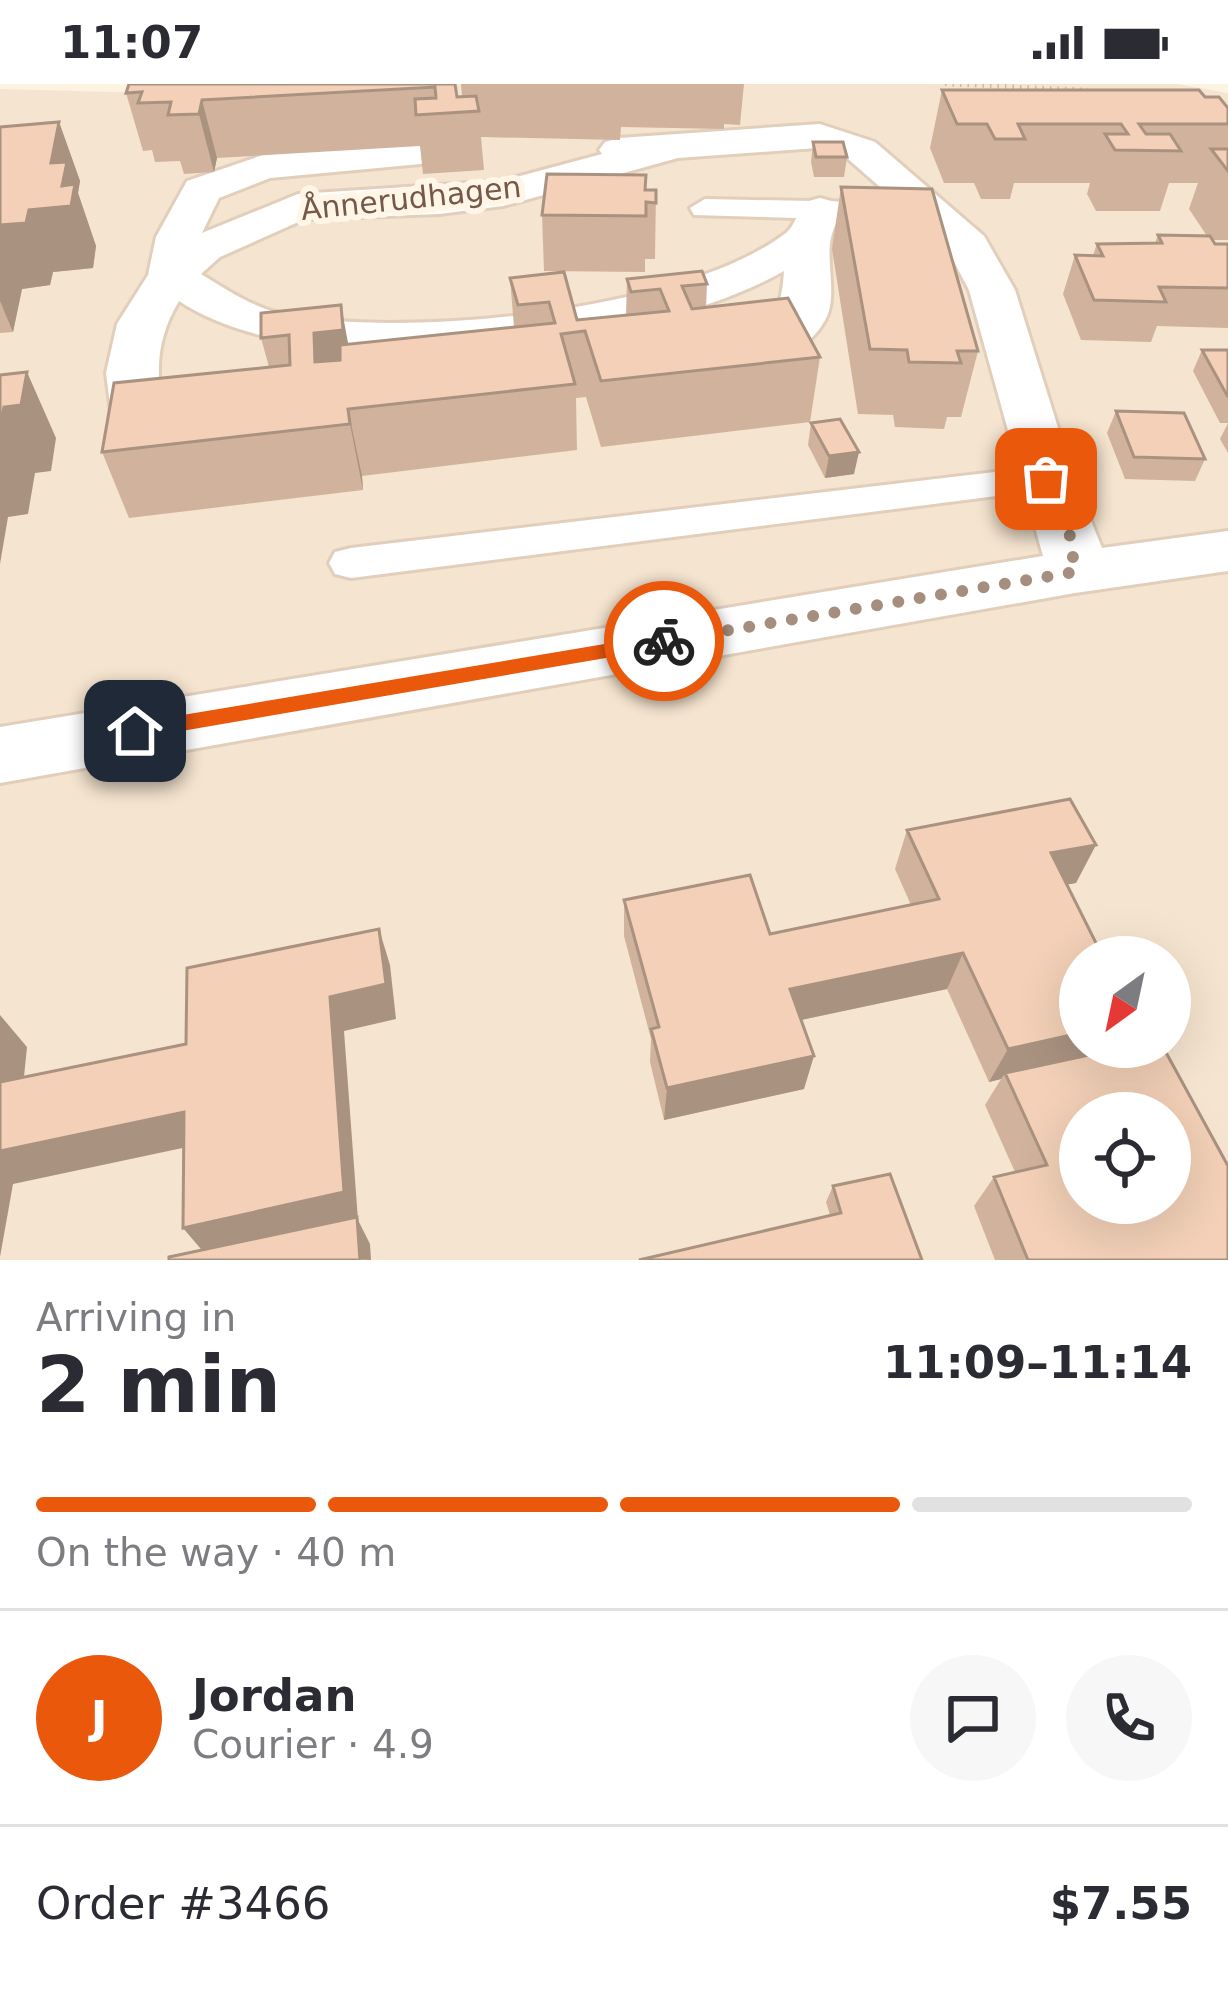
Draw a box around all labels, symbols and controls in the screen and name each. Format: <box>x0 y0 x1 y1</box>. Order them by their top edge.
text: 11:07 <box>60 16 203 69</box>
street label: Ånnerudhagen <box>299 169 523 227</box>
pin <box>995 428 1097 530</box>
icon: bag <box>1013 446 1079 512</box>
courier <box>604 581 724 701</box>
icon: bike <box>631 608 697 674</box>
pin <box>84 680 186 782</box>
icon: home <box>102 698 168 764</box>
north arrow <box>1059 936 1191 1068</box>
map controls <box>1059 936 1191 1224</box>
button: locate <box>1059 1092 1191 1224</box>
text: Arriving in <box>36 1295 236 1340</box>
text: 11:09–11:14 <box>883 1336 1192 1389</box>
text: 2 min <box>36 1340 281 1430</box>
text: On the way · 40 m <box>36 1530 396 1575</box>
button: chat <box>910 1655 1036 1781</box>
button: phone <box>1066 1655 1192 1781</box>
text: Jordan <box>192 1669 356 1722</box>
text: J <box>91 1691 107 1744</box>
text: Courier · 4.9 <box>192 1722 434 1767</box>
text: Order #3466 <box>36 1877 330 1930</box>
text: $7.55 <box>1050 1877 1192 1930</box>

